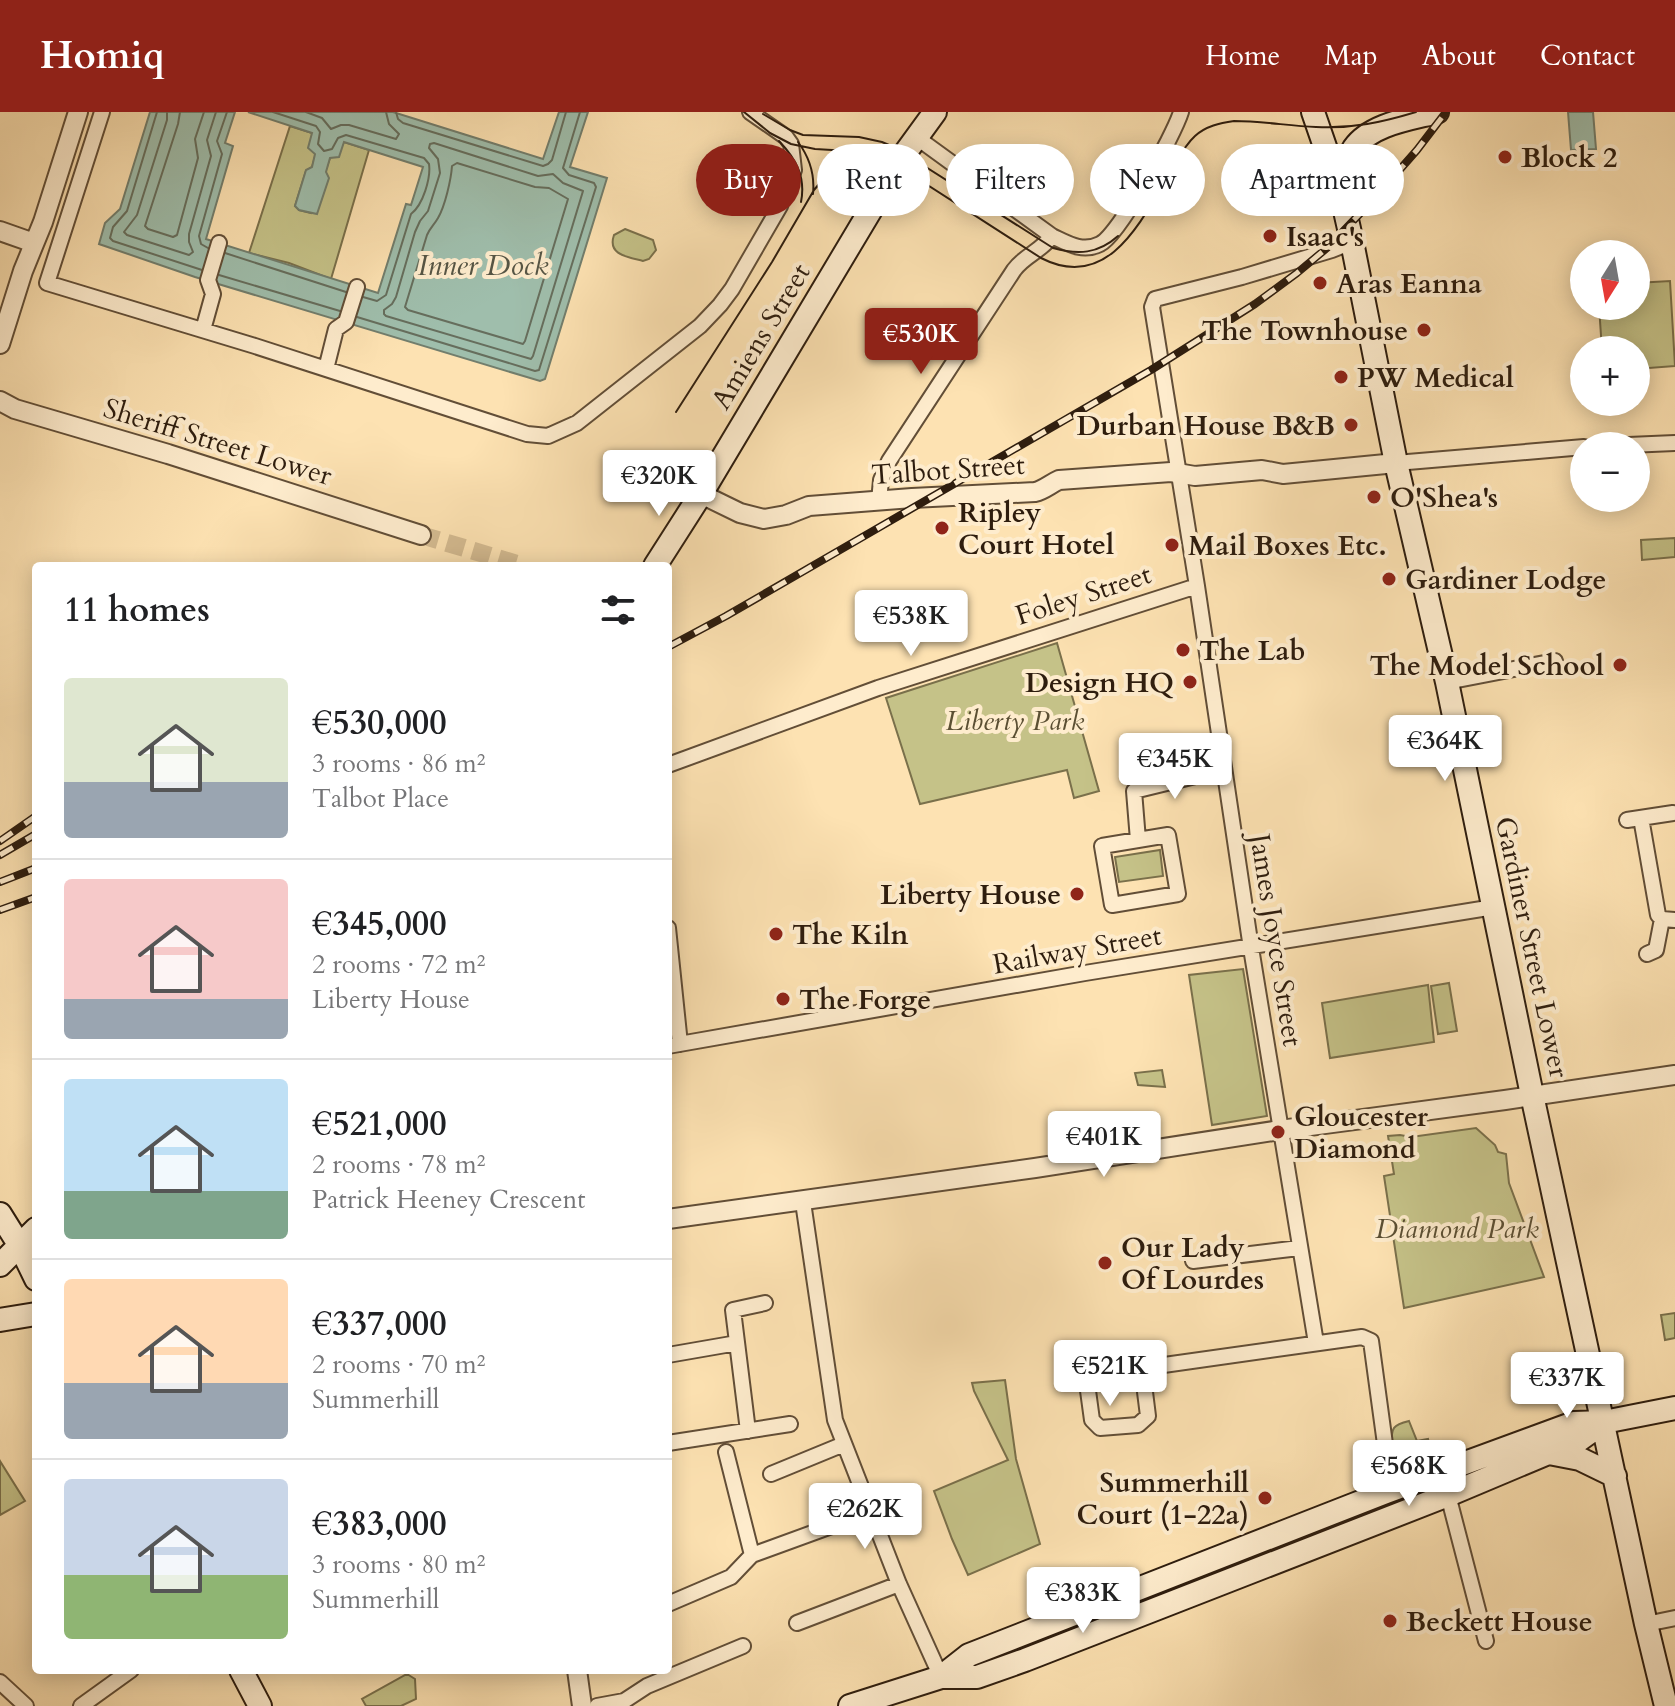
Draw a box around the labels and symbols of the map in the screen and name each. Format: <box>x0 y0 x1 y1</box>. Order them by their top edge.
place label: Block 2 <box>1521 139 1617 177</box>
marker: Block 2 <box>1496 148 1514 166</box>
place label: Isaac's <box>1286 218 1364 256</box>
marker: Isaac's <box>1261 227 1279 245</box>
north arrow <box>1570 240 1650 320</box>
water label: Inner Dock <box>417 245 549 286</box>
street label: Amiens Street <box>702 256 820 417</box>
place label: Aras Eanna <box>1336 265 1482 303</box>
marker: Aras Eanna <box>1311 274 1329 292</box>
pin: €530K <box>865 308 977 376</box>
place label: The Townhouse <box>1201 312 1408 350</box>
marker: The Townhouse <box>1415 321 1433 339</box>
place label: PW Medical <box>1357 359 1514 397</box>
marker: PW Medical <box>1332 368 1350 386</box>
street label: Sheriff Street Lower <box>99 389 337 495</box>
place label: Durban House B&B <box>1076 407 1335 445</box>
marker: Durban House B&B <box>1342 416 1360 434</box>
street label: Talbot Street <box>870 446 1026 494</box>
pin: €320K <box>603 450 715 518</box>
place label: O'Shea's <box>1390 479 1498 517</box>
marker: O'Shea's <box>1365 488 1383 506</box>
place label: Ripley Court Hotel <box>958 494 1114 564</box>
marker: Ripley Court Hotel <box>933 519 951 537</box>
place label: Mail Boxes Etc. <box>1188 527 1387 565</box>
marker: Mail Boxes Etc. <box>1163 536 1181 554</box>
street label: Foley Street <box>1011 555 1156 635</box>
place label: Gardiner Lodge <box>1405 561 1606 599</box>
marker: Gardiner Lodge <box>1380 570 1398 588</box>
pin: €538K <box>855 590 967 658</box>
place label: The Lab <box>1199 632 1306 670</box>
marker: The Lab <box>1174 641 1192 659</box>
place label: The Model School <box>1369 647 1604 685</box>
marker: The Model School <box>1611 656 1629 674</box>
place label: Design HQ <box>1025 664 1174 702</box>
marker: Design HQ <box>1181 673 1199 691</box>
park label: Liberty Park <box>946 702 1085 740</box>
pin: €364K <box>1389 715 1501 783</box>
pin: €345K <box>1119 733 1231 801</box>
street label: Gardiner Street Lower <box>1486 813 1578 1082</box>
street label: James Joyce Street <box>1240 827 1312 1049</box>
place label: Liberty House <box>880 876 1061 914</box>
marker: Liberty House <box>1068 885 1086 903</box>
place label: The Kiln <box>792 916 909 954</box>
street label: Railway Street <box>990 916 1165 984</box>
marker: The Kiln <box>767 925 785 943</box>
place label: The Forge <box>799 981 931 1019</box>
marker: The Forge <box>774 990 792 1008</box>
place label: Gloucester Diamond <box>1294 1098 1429 1168</box>
pin: €401K <box>1048 1111 1160 1179</box>
marker: Gloucester Diamond <box>1269 1123 1287 1141</box>
park label: Diamond Park <box>1375 1210 1539 1248</box>
place label: Our Lady Of Lourdes <box>1121 1229 1264 1299</box>
marker: Our Lady Of Lourdes <box>1096 1254 1114 1272</box>
pin: €521K <box>1054 1340 1166 1408</box>
pin: €337K <box>1511 1352 1623 1420</box>
pin: €568K <box>1353 1440 1465 1508</box>
place label: Summerhill Court (1-22a) <box>1077 1464 1249 1534</box>
pin: €262K <box>809 1483 921 1551</box>
marker: Summerhill Court (1-22a) <box>1256 1489 1274 1507</box>
pin: €383K <box>1027 1567 1139 1635</box>
place label: Beckett House <box>1406 1603 1593 1641</box>
marker: Beckett House <box>1381 1612 1399 1630</box>

